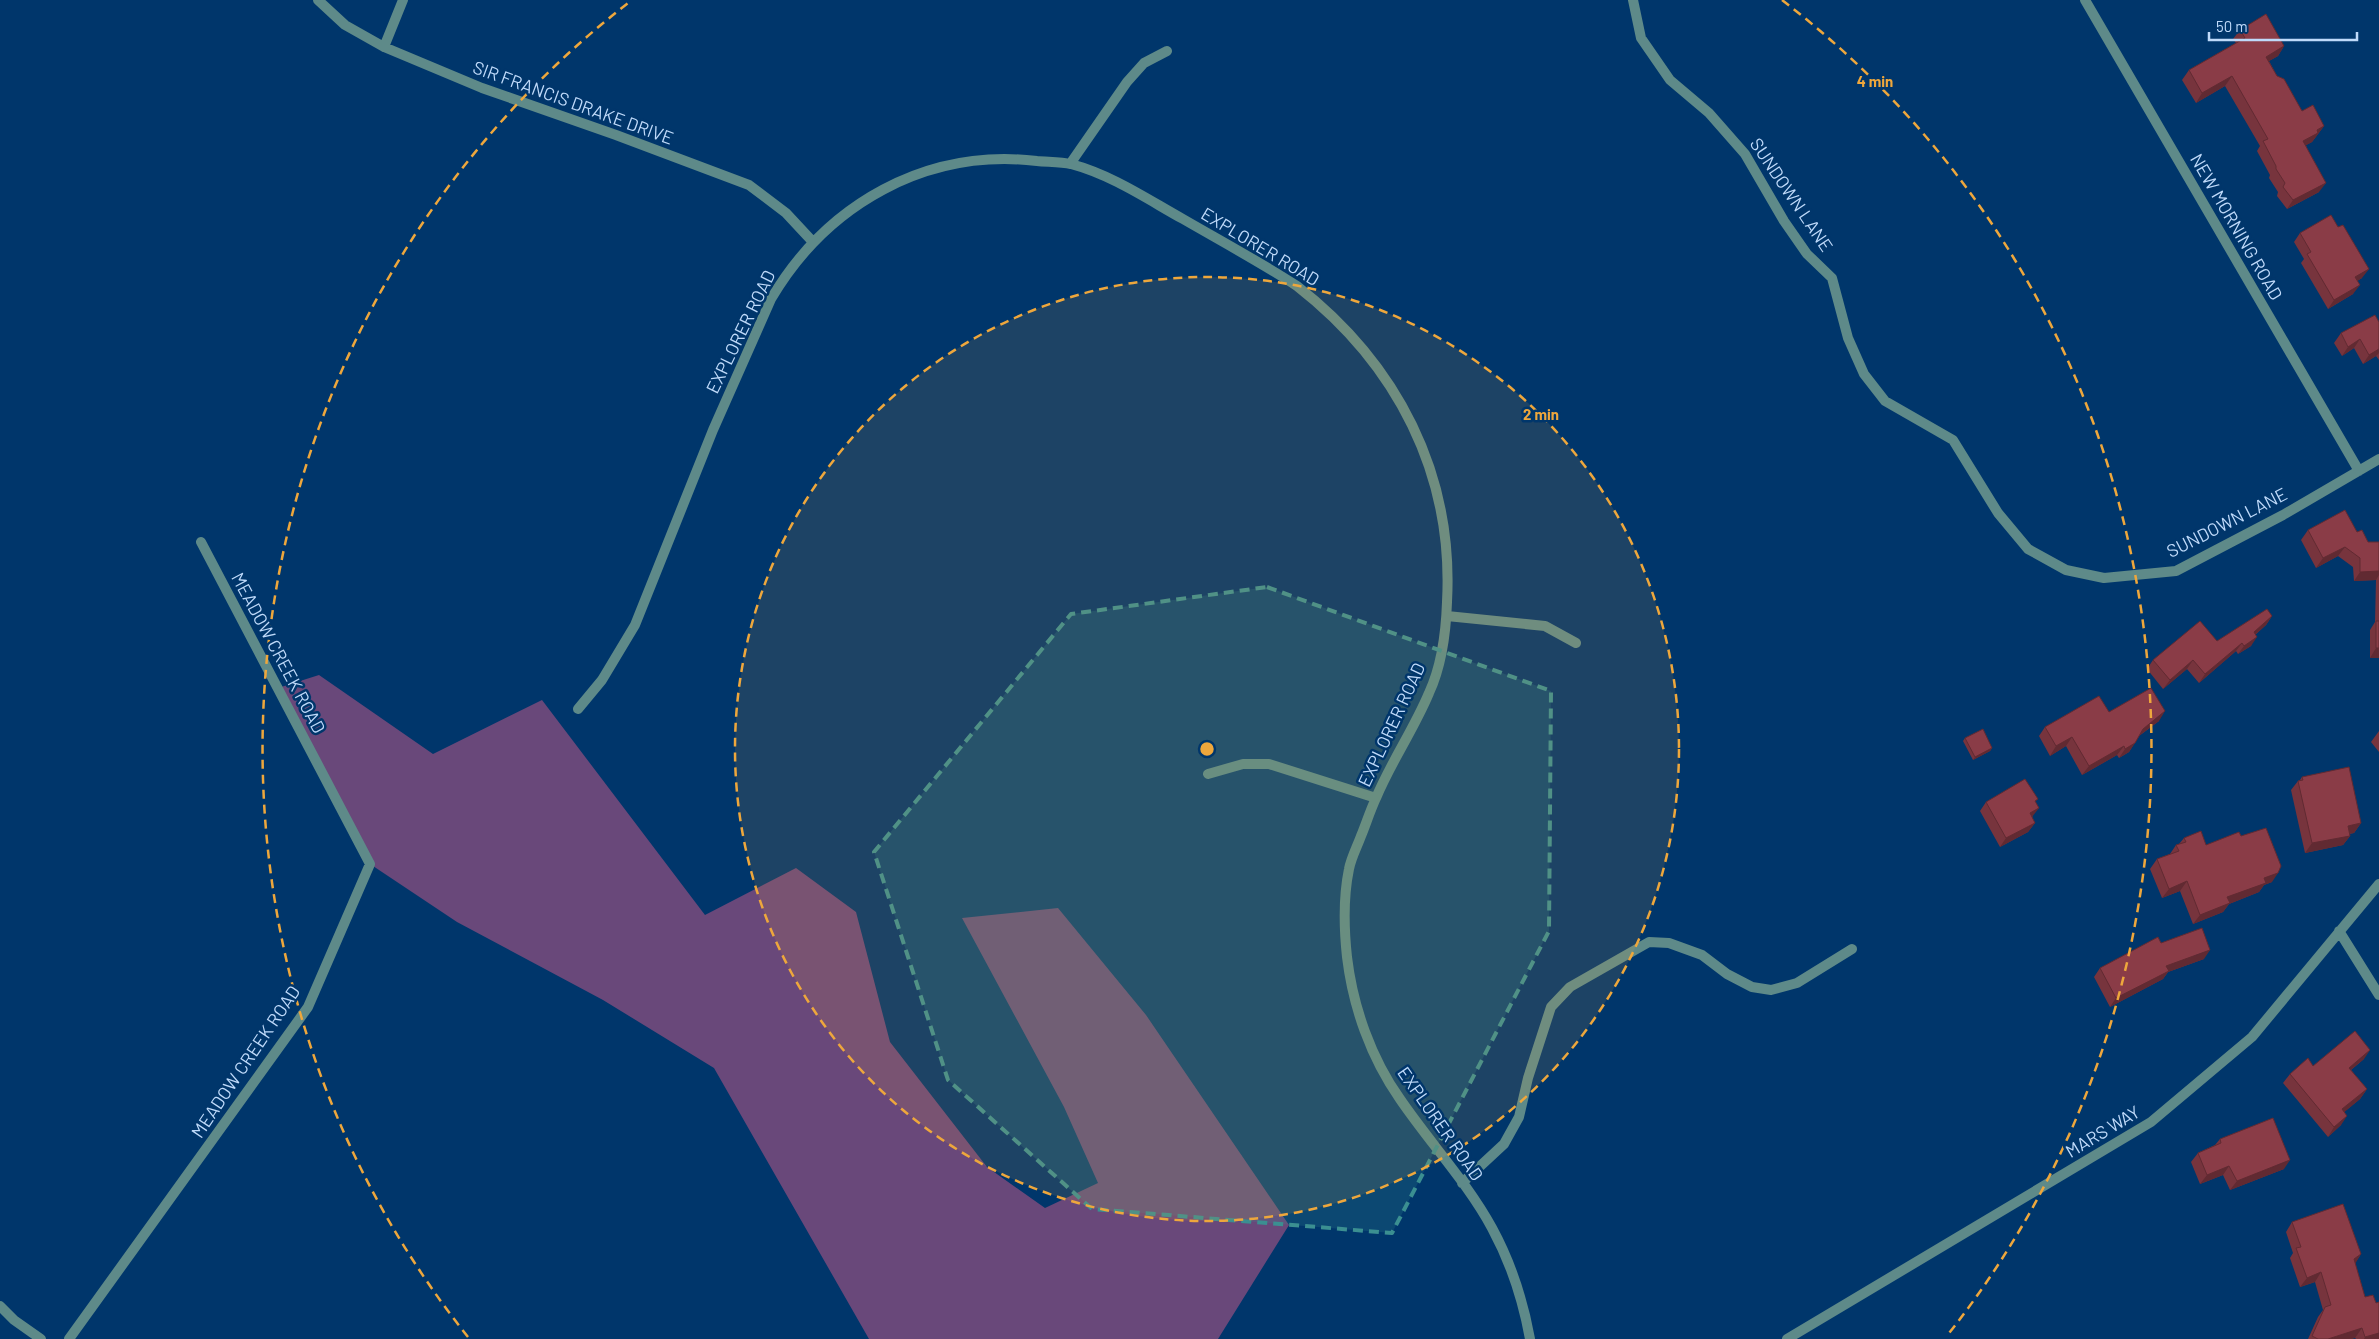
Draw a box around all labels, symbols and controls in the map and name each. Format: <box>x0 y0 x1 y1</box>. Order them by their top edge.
scale bar <box>2209 10 2356 42</box>
text: 50 m <box>2216 17 2248 35</box>
street label: SIR FRANCIS DRAKE DRIVE <box>470 56 677 149</box>
text: 4 min <box>1857 72 1893 90</box>
street label: SUNDOWN LANE <box>1746 133 1838 255</box>
street label: NEW MORNING ROAD <box>2186 149 2288 304</box>
street label: EXPLORER ROAD <box>1197 202 1324 290</box>
street label: EXPLORER ROAD <box>701 266 779 397</box>
text: 2 min <box>1523 405 1559 423</box>
street label: SUNDOWN LANE <box>2163 482 2290 562</box>
street label: MEADOW CREEK ROAD <box>227 568 331 737</box>
street label: EXPLORER ROAD <box>1353 659 1429 790</box>
centre of rings <box>1198 740 1216 758</box>
street label: MEADOW CREEK ROAD <box>186 981 304 1142</box>
street label: EXPLORER ROAD <box>1393 1062 1488 1185</box>
street label: MARS WAY <box>2061 1100 2144 1162</box>

